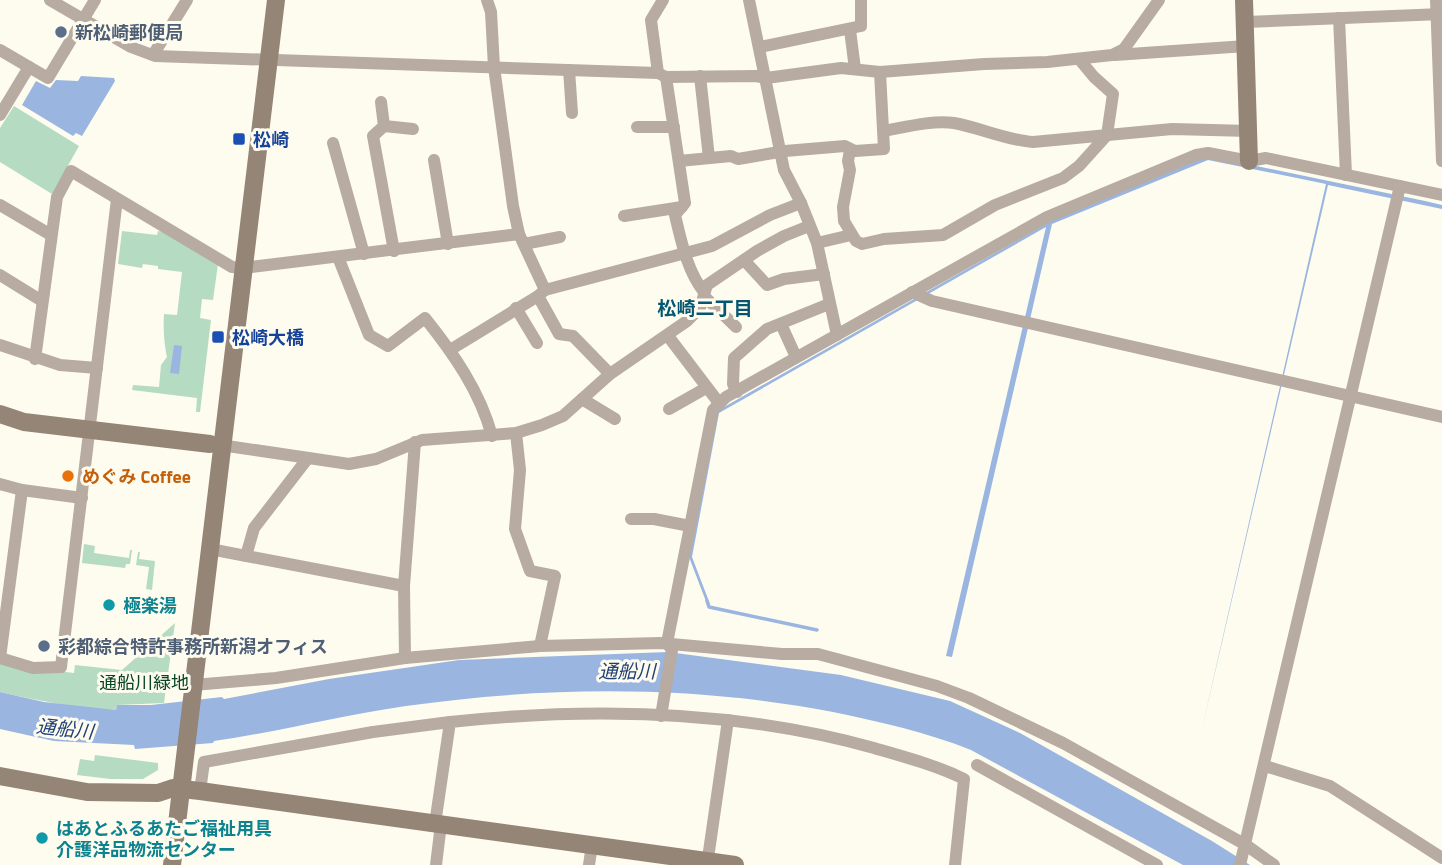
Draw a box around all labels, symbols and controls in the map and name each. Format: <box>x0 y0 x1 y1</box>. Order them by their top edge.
place label: 新松崎郵便局 <box>75 19 183 46</box>
marker: 新松崎郵便局 <box>53 24 69 40</box>
place label: 松崎 <box>253 126 289 153</box>
marker: 松崎 <box>231 131 247 147</box>
district label: 松崎二丁目 <box>657 293 753 322</box>
place label: 松崎大橋 <box>232 324 304 351</box>
marker: 松崎大橋 <box>210 329 226 345</box>
place label: めぐみ Coffee <box>82 463 191 490</box>
marker: めぐみ Coffee <box>60 468 76 484</box>
place label: 極楽湯 <box>123 592 177 619</box>
marker: 極楽湯 <box>101 597 117 613</box>
place label: 彩都綜合特許事務所新潟オフィス <box>58 633 328 660</box>
marker: 彩都綜合特許事務所新潟オフィス <box>36 638 52 654</box>
water label: 通船川 <box>598 656 657 685</box>
park label: 通船川緑地 <box>99 669 189 696</box>
water label: 通船川 <box>35 711 97 746</box>
place label: はあとふるあたご福祉用具 介護洋品物流センター <box>56 815 272 863</box>
marker: はあとふるあたご福祉用具 介護洋品物流センター <box>34 830 50 846</box>

